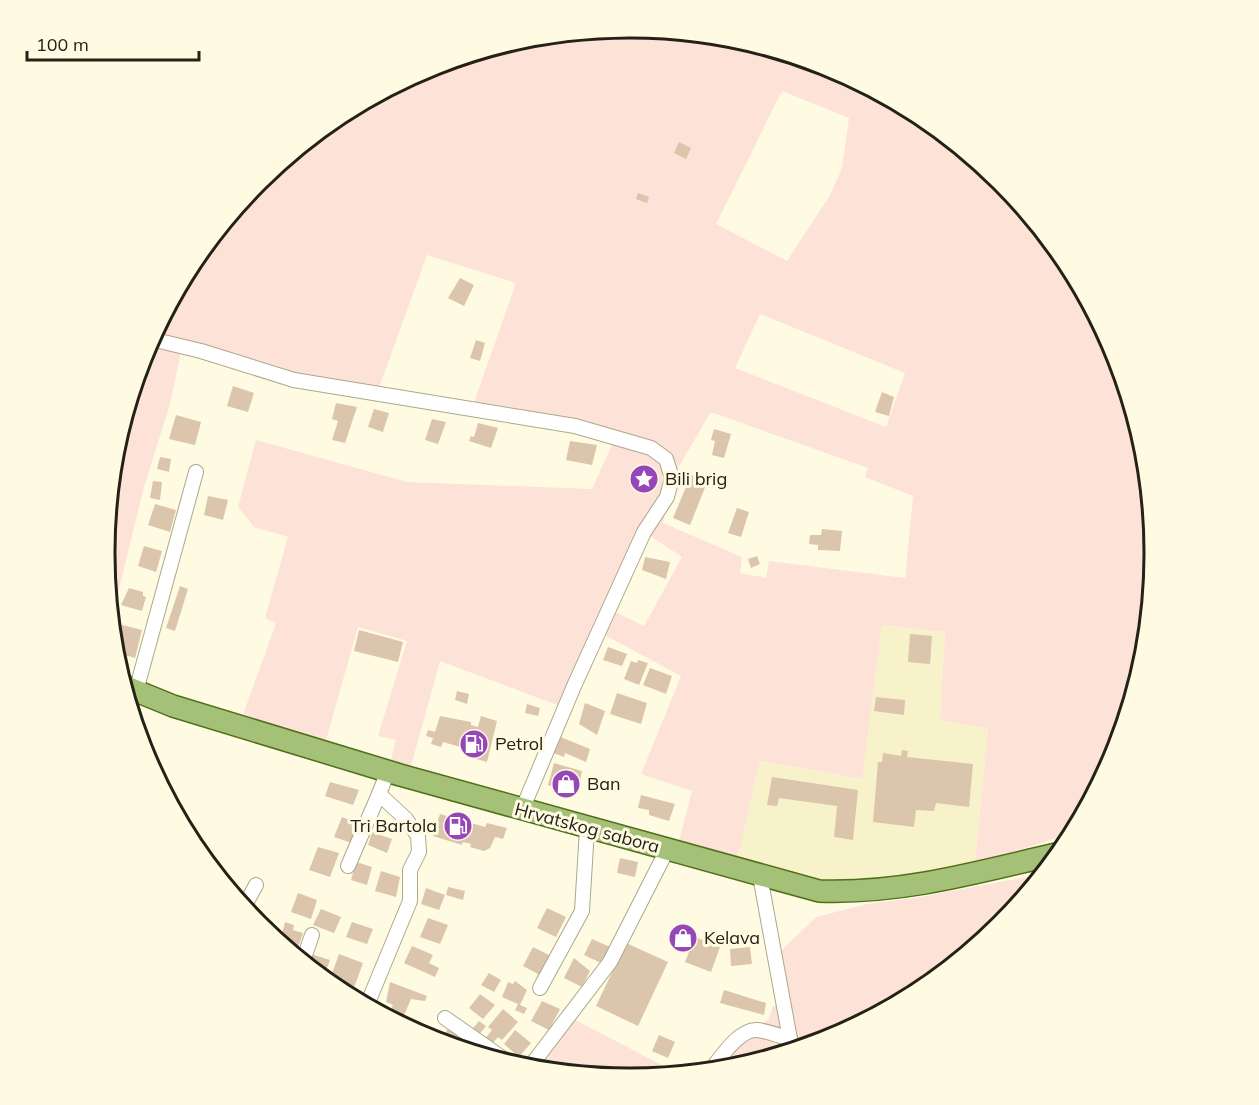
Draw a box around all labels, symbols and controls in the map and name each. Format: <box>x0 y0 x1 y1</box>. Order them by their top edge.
scale bar <box>27 24 200 62</box>
text: 100 m <box>36 33 89 56</box>
place icon: Bili brig <box>628 463 660 495</box>
place label: Bili brig <box>665 467 727 490</box>
fuel station icon: Petrol <box>458 728 490 760</box>
place label: Petrol <box>495 732 543 755</box>
shop icon: Ban <box>550 768 582 800</box>
place label: Ban <box>587 772 621 795</box>
street label: Hrvatskog sabora <box>512 797 662 858</box>
fuel station icon: Tri Bartola <box>442 810 474 842</box>
place label: Tri Bartola <box>350 814 437 837</box>
shop icon: Kelava <box>667 922 699 954</box>
place label: Kelava <box>704 926 760 949</box>

